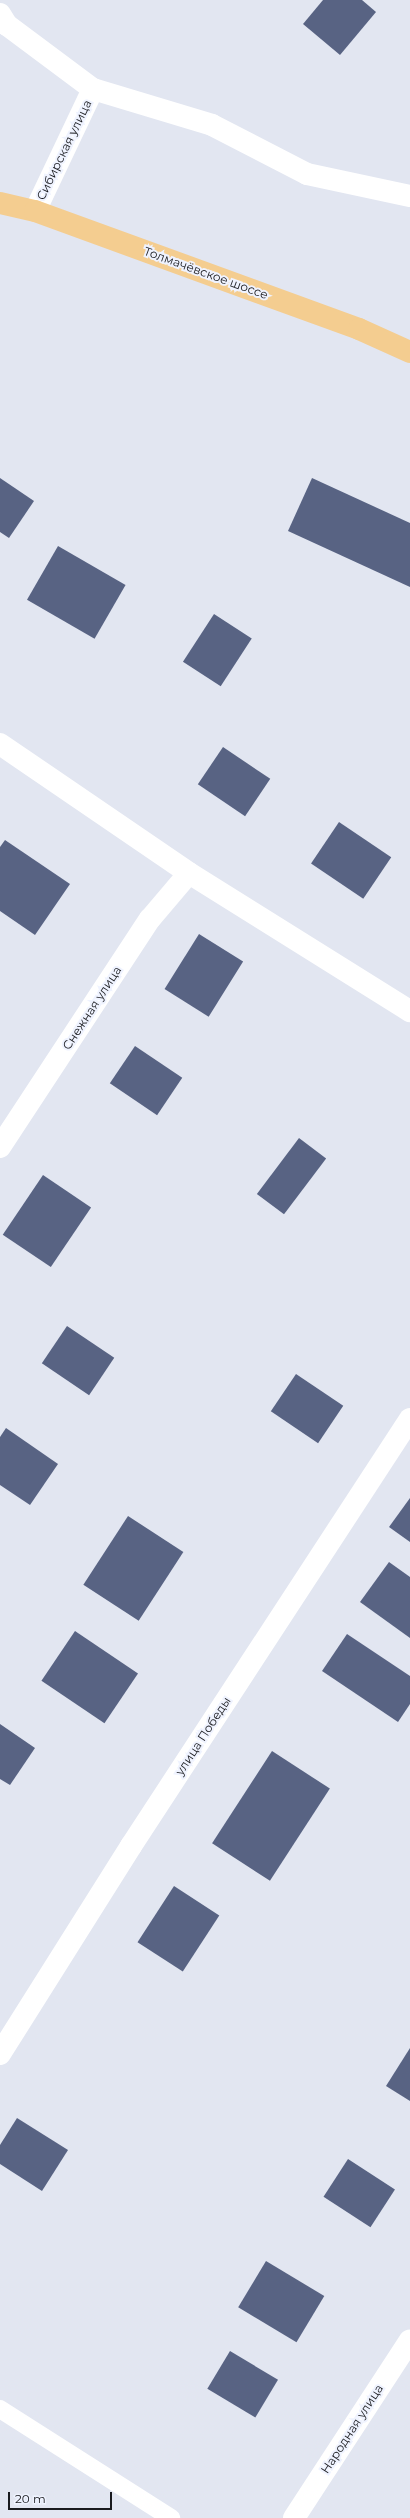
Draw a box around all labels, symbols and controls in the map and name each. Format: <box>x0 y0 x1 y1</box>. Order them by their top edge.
street label: Сибирская улица <box>33 98 95 202</box>
street label: Толмачёвское шоссе <box>142 244 270 302</box>
street label: Снежная улица <box>60 963 124 1053</box>
street label: улица Победы <box>172 1694 234 1778</box>
street label: Народная улица <box>318 2382 386 2476</box>
scale bar <box>10 2484 114 2510</box>
text: 20 m <box>15 2491 46 2506</box>

